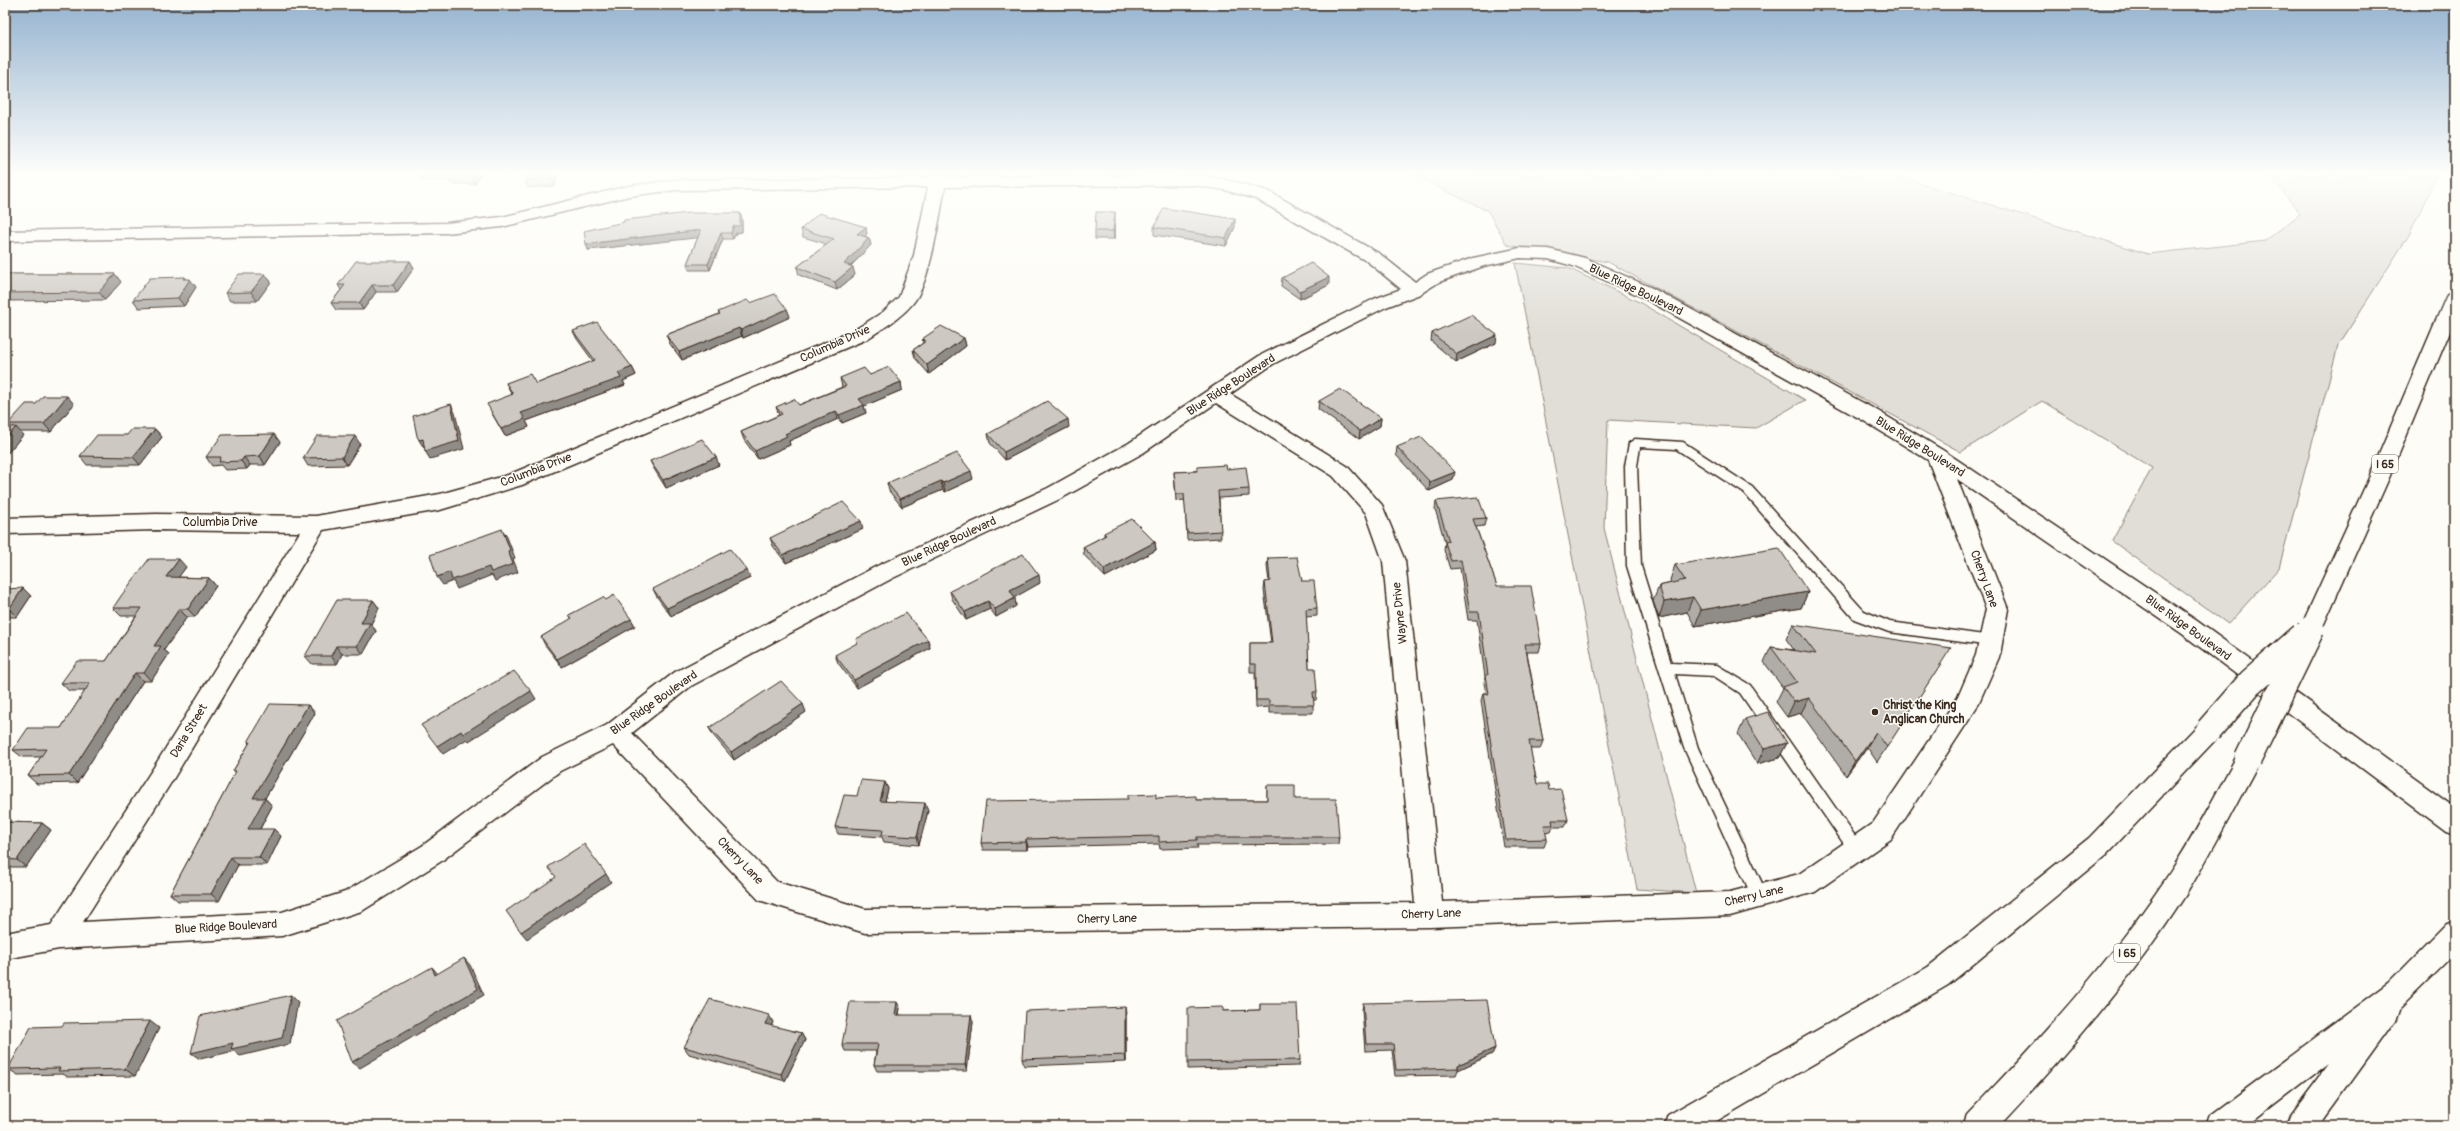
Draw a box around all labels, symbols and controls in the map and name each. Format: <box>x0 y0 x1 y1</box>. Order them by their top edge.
street label: Blue Ridge Boulevard <box>1587 261 1685 319</box>
street label: Columbia Drive <box>798 322 872 366</box>
street label: Blue Ridge Boulevard <box>1184 351 1278 419</box>
street label: Blue Ridge Boulevard <box>1873 413 1968 481</box>
street label: Columbia Drive <box>498 450 574 490</box>
road number: I 65 <box>2372 455 2398 473</box>
street label: Blue Ridge Boulevard <box>899 513 999 570</box>
street label: Columbia Drive <box>183 515 258 530</box>
street label: Cherry Lane <box>1967 548 2001 610</box>
street label: Wayne Drive <box>1389 581 1411 645</box>
street label: Blue Ridge Boulevard <box>2142 592 2234 664</box>
street label: Blue Ridge Boulevard <box>608 667 700 739</box>
place label: Christ the King Anglican Church <box>1883 698 1965 727</box>
street label: Daria Street <box>167 701 211 761</box>
marker: Christ the King Anglican Church <box>1870 707 1880 717</box>
street label: Cherry Lane <box>714 834 766 888</box>
street label: Cherry Lane <box>1723 882 1785 910</box>
street label: Cherry Lane <box>1401 905 1461 923</box>
street label: Cherry Lane <box>1077 911 1137 927</box>
street label: Blue Ridge Boulevard <box>174 917 278 937</box>
road number: I 65 <box>2114 944 2140 962</box>

